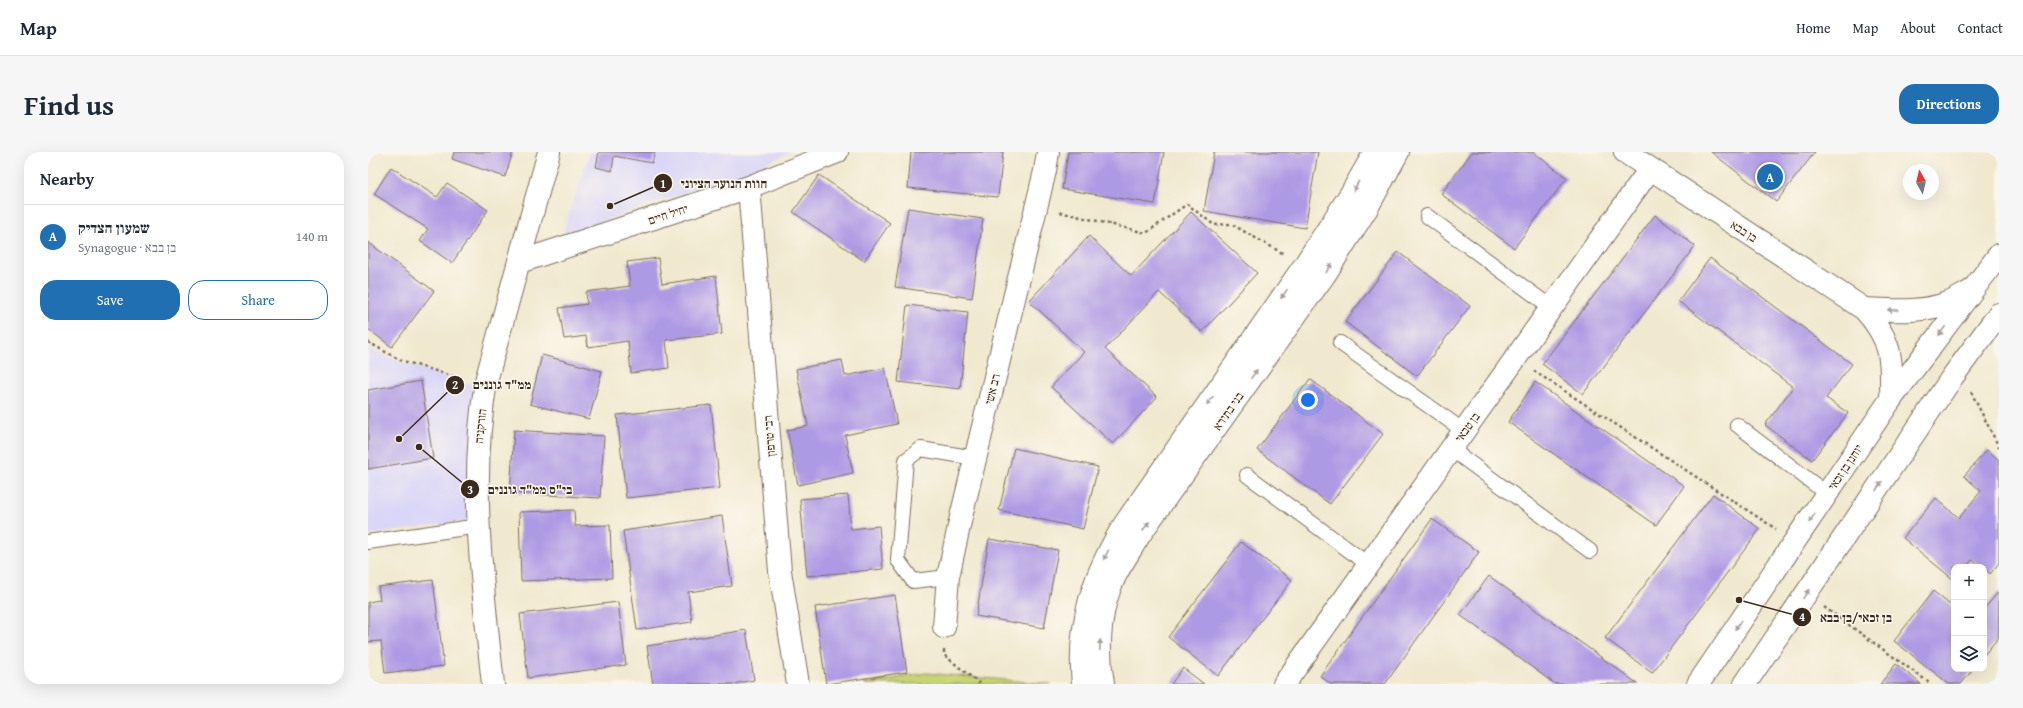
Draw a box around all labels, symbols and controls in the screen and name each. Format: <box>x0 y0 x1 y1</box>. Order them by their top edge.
text: Map <box>20 14 57 42</box>
text: Home <box>1796 18 1831 38</box>
text: Map <box>1853 18 1878 38</box>
text: About <box>1900 18 1936 38</box>
text: Contact <box>1958 18 2003 38</box>
text: Find us <box>24 84 114 125</box>
button: Directions <box>1899 84 1999 124</box>
pin: A <box>1757 162 1783 192</box>
north arrow <box>1903 164 1939 200</box>
text: Nearby <box>40 166 94 191</box>
callout: חוות הנוער הציוני <box>653 171 775 196</box>
text: חוות הנוער הציוני <box>681 174 767 193</box>
text: 1 <box>660 175 666 192</box>
one-way arrow <box>1353 180 1359 192</box>
street label: יחיל חיים <box>646 200 690 228</box>
street label: בן בבא <box>1727 216 1761 246</box>
text: שמעון הצדיק <box>78 217 150 238</box>
text: A <box>49 227 57 246</box>
text: 140 m <box>296 227 328 246</box>
text: Synagogue · בן בבא <box>78 238 176 257</box>
one-way arrow <box>1325 262 1332 274</box>
button: Save <box>40 280 180 320</box>
button: Share <box>188 280 328 320</box>
one-way arrow <box>1280 289 1288 300</box>
one-way arrow <box>1886 307 1899 313</box>
one-way arrow <box>1938 325 1946 336</box>
one-way arrow <box>1250 369 1258 380</box>
callout: ממ"ד גוננים <box>445 372 540 397</box>
street label: רב אשי <box>980 372 1004 406</box>
text: ממ"ד גוננים <box>473 375 531 394</box>
text: 2 <box>452 376 458 393</box>
street label: בני בתירא <box>1209 388 1248 434</box>
your location <box>1298 390 1318 410</box>
one-way arrow <box>1206 396 1214 406</box>
street label: הורקניה <box>470 408 490 444</box>
street label: בן טבאי <box>1450 409 1484 445</box>
street label: רבי טרפון <box>759 415 779 457</box>
street label: יוחנן בן זכאי <box>1824 441 1866 493</box>
callout: בי"ס ממ"ד גוננים <box>460 477 580 502</box>
text: בי"ס ממ"ד גוננים <box>488 480 572 499</box>
text: 3 <box>467 481 473 498</box>
one-way arrow <box>1875 481 1883 491</box>
one-way arrow <box>1808 512 1816 523</box>
one-way arrow <box>1142 521 1150 531</box>
one-way arrow <box>1103 549 1109 561</box>
map controls <box>1951 564 1987 672</box>
button: + <box>1951 564 1987 600</box>
one-way arrow <box>1802 588 1810 599</box>
button: − <box>1951 600 1987 636</box>
callout: בן זכאי/בן בבא <box>1792 605 1900 630</box>
text: 4 <box>1799 608 1805 625</box>
text: בן זכאי/בן בבא <box>1820 608 1892 627</box>
one-way arrow <box>1734 620 1742 630</box>
button: layers <box>1951 636 1987 672</box>
one-way arrow <box>1097 639 1104 651</box>

